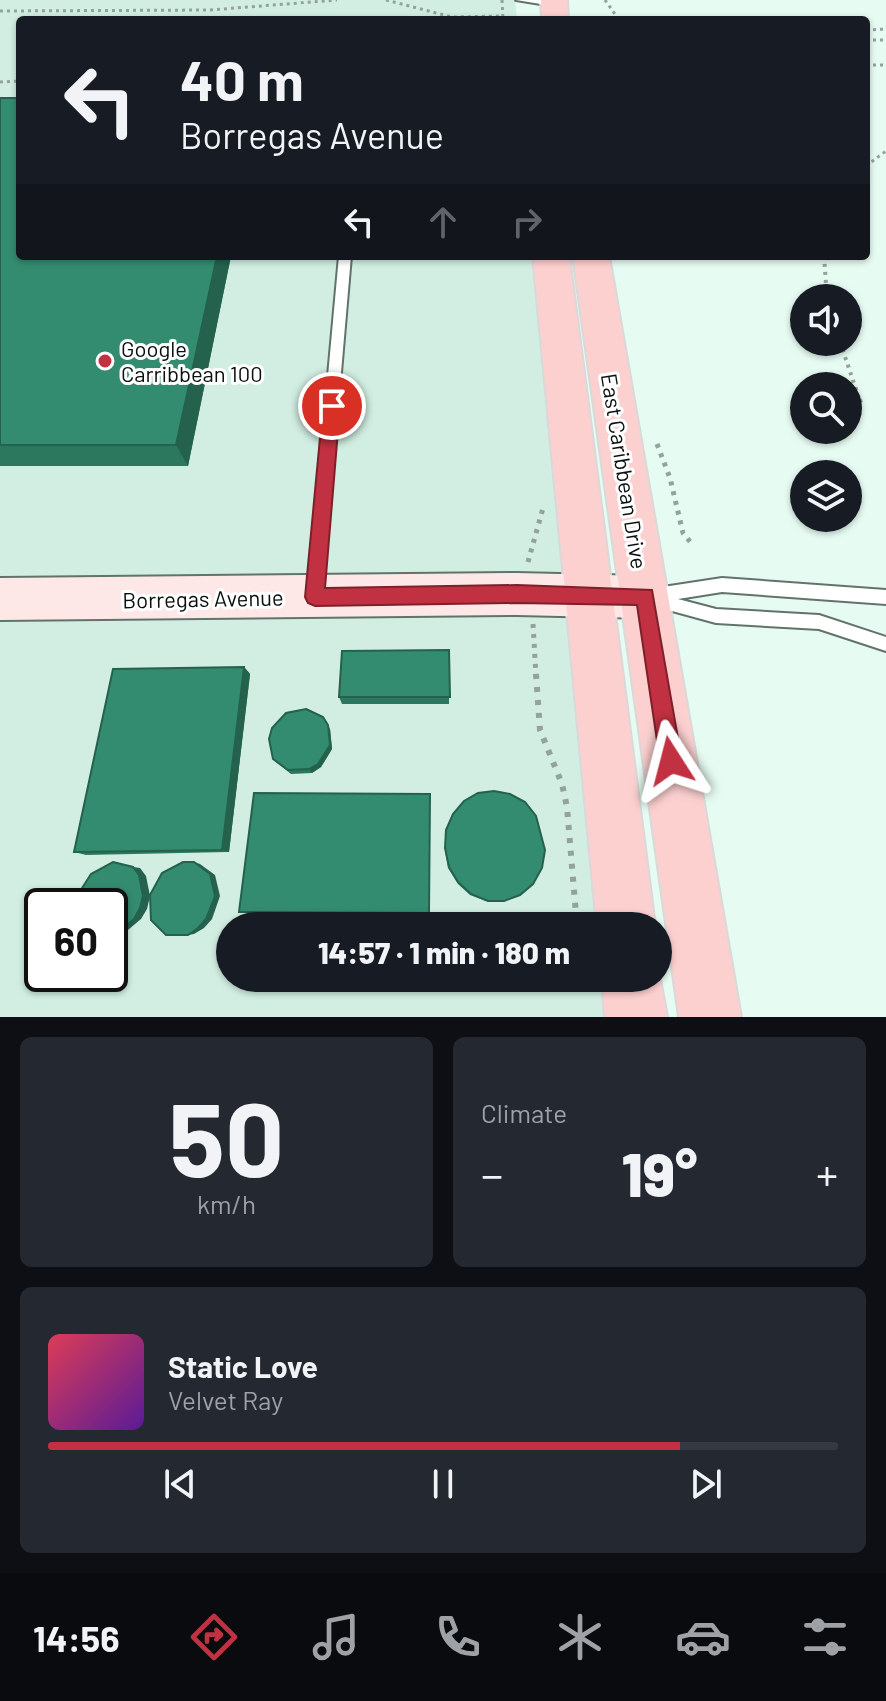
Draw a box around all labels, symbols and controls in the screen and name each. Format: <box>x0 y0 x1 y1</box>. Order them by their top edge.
text: 40 m <box>180 45 304 112</box>
icon: left <box>48 48 152 152</box>
text: Borregas Avenue <box>180 113 444 156</box>
icon: left <box>337 200 381 244</box>
icon: ahead <box>421 200 465 244</box>
icon: right <box>505 200 549 244</box>
map controls <box>790 284 862 532</box>
button: sound <box>790 284 862 356</box>
place label: Google Carribbean 100 <box>121 335 263 386</box>
marker: Google Carribbean 100 <box>96 352 114 370</box>
street label: East Caribbean Drive <box>597 371 653 571</box>
pin <box>298 372 366 440</box>
button: search <box>790 372 862 444</box>
icon: arrive <box>310 384 354 428</box>
button: layers <box>790 460 862 532</box>
street label: Borregas Avenue <box>122 584 284 612</box>
position arrow <box>629 719 713 803</box>
speed limit sign: 60 <box>24 888 128 992</box>
text: 14:57 · 1 min · 180 m <box>318 934 570 970</box>
text: 50 <box>169 1073 284 1198</box>
text: Climate <box>481 1097 567 1128</box>
text: 19° <box>622 1137 697 1209</box>
text: − <box>481 1147 503 1200</box>
text: + <box>816 1147 838 1200</box>
text: km/h <box>197 1188 256 1219</box>
text: Static Love <box>168 1348 318 1384</box>
text: Velvet Ray <box>168 1384 283 1415</box>
icon: previous <box>158 1462 202 1506</box>
icon: pause <box>421 1462 465 1506</box>
icon: next <box>684 1462 728 1506</box>
icon: directions <box>186 1609 242 1665</box>
icon: music <box>308 1609 364 1665</box>
icon: phone <box>430 1609 486 1665</box>
icon: climate <box>552 1609 608 1665</box>
icon: car <box>675 1609 731 1665</box>
icon: filters <box>797 1609 853 1665</box>
text: 14:56 <box>33 1616 119 1659</box>

